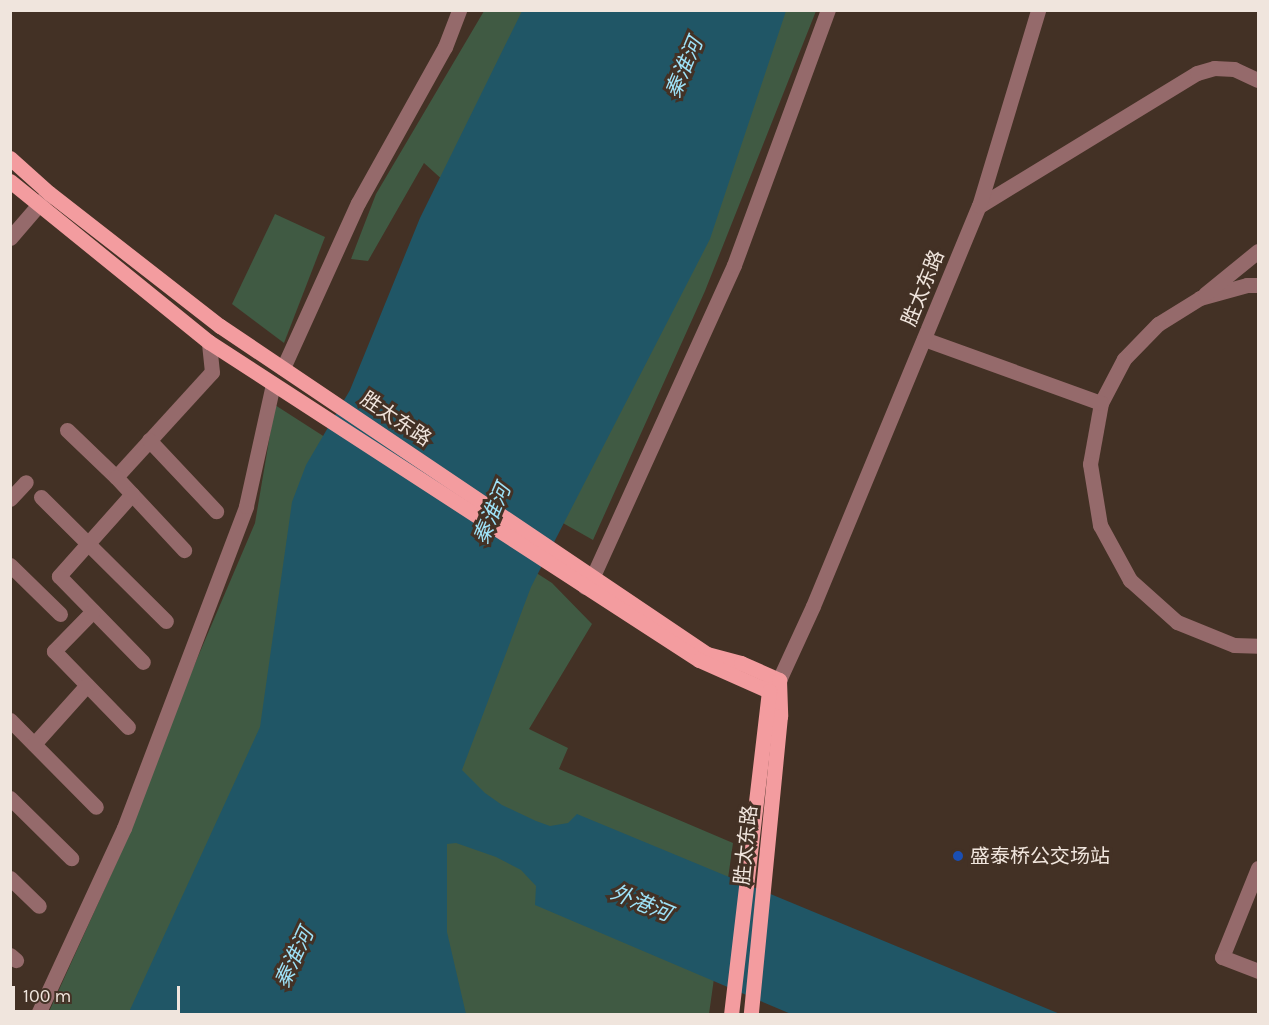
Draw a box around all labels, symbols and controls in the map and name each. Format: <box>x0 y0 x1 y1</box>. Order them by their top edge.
water label: 秦淮河 <box>660 34 708 102</box>
street label: 胜太东路 <box>897 246 949 330</box>
street label: 胜太东路 <box>356 387 436 451</box>
water label: 秦淮河 <box>468 480 516 548</box>
street label: 胜太东路 <box>730 804 762 886</box>
place label: 盛泰桥公交场站 <box>970 844 1110 868</box>
marker: 盛泰桥公交场站 <box>951 849 965 863</box>
water label: 外港河 <box>607 880 675 926</box>
water label: 秦淮河 <box>269 924 319 992</box>
scale bar <box>15 974 183 1012</box>
text: 100 m <box>23 985 71 1007</box>

